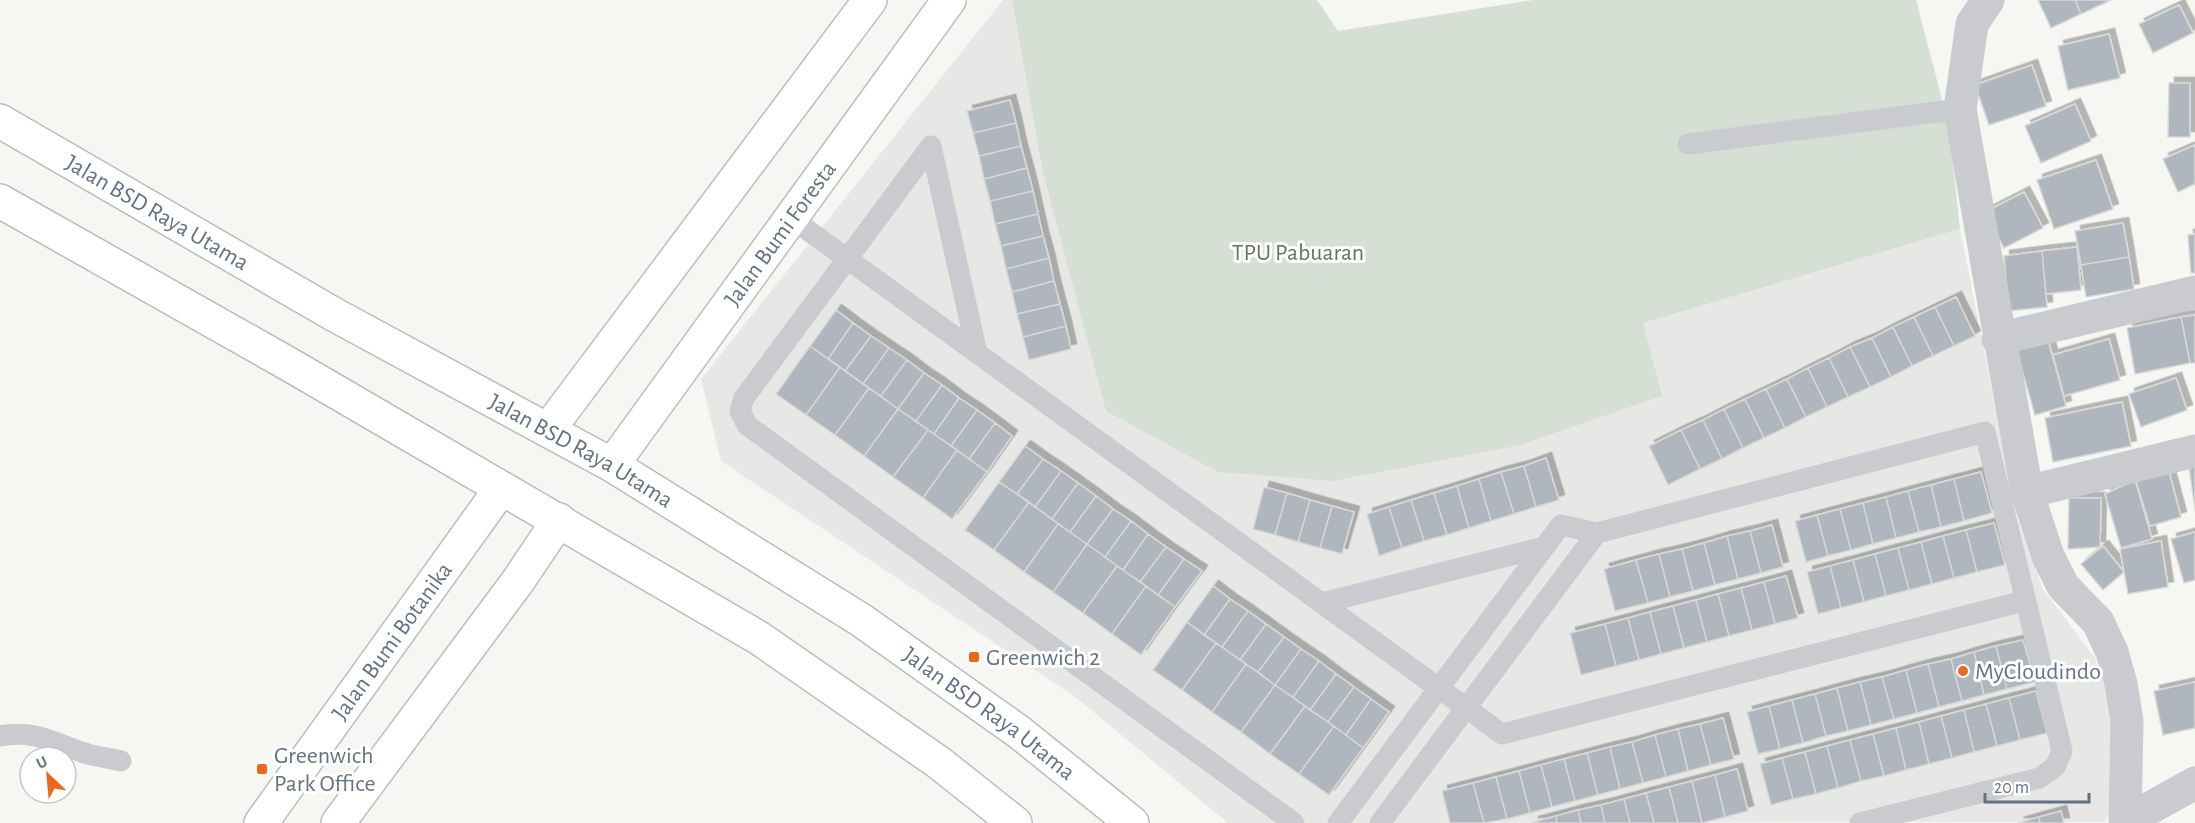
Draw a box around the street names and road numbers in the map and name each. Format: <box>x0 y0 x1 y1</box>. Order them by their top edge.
street label: Jalan BSD Raya Utama <box>61 151 253 275</box>
street label: Jalan Bumi Foresta <box>720 157 841 311</box>
street label: Jalan BSD Raya Utama <box>485 390 677 513</box>
street label: Jalan Bumi Botanika <box>328 558 457 725</box>
street label: Jalan BSD Raya Utama <box>898 643 1079 785</box>

